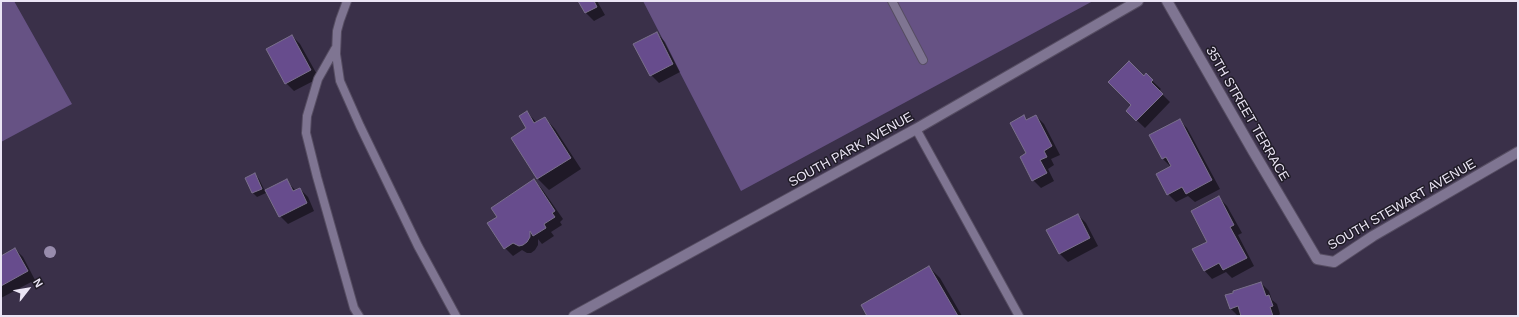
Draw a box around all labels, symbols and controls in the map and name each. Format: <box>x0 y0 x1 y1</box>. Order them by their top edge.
street label: 35TH STREET TERRACE <box>1202 44 1292 184</box>
street label: SOUTH PARK AVENUE <box>786 109 916 191</box>
street label: SOUTH STEWART AVENUE <box>1325 156 1479 254</box>
north arrow <box>8 269 48 309</box>
text: N <box>31 276 45 289</box>

